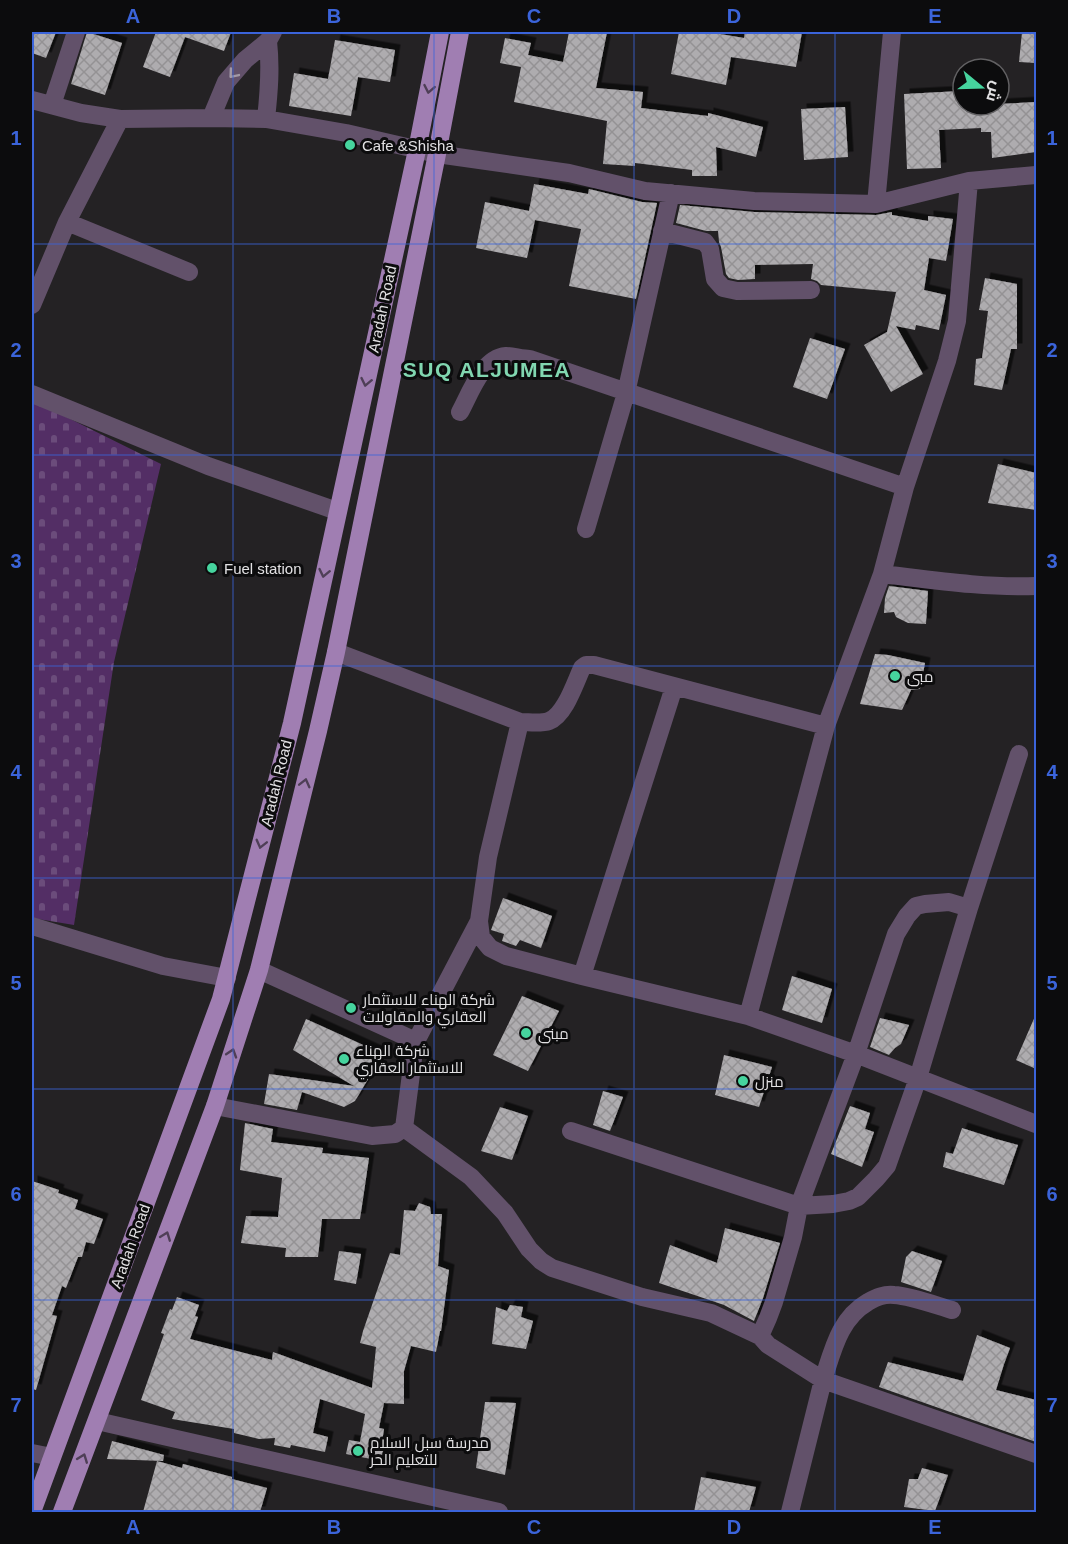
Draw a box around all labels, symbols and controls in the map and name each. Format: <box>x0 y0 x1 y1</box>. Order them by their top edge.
text: A <box>126 5 140 27</box>
text: B <box>327 5 341 27</box>
text: C <box>527 5 541 27</box>
text: D <box>727 5 741 27</box>
text: E <box>928 5 942 27</box>
north arrow <box>951 57 1011 117</box>
one-way arrow <box>229 68 240 79</box>
text: ش <box>982 79 1006 104</box>
one-way arrow <box>423 84 436 94</box>
text: 1 <box>10 127 22 149</box>
text: 1 <box>1046 127 1058 149</box>
place label: Cafe &Shisha <box>362 137 454 154</box>
marker: Cafe &Shisha <box>343 138 357 152</box>
street label: Aradah Road <box>364 264 400 354</box>
text: 2 <box>10 339 22 361</box>
text: 2 <box>1046 339 1058 361</box>
district label: SUQ ALJUMEA <box>403 358 571 381</box>
one-way arrow <box>360 377 373 387</box>
text: 3 <box>10 550 22 572</box>
text: 3 <box>1046 550 1058 572</box>
place label: Fuel station <box>224 560 302 577</box>
marker: Fuel station <box>205 561 219 575</box>
one-way arrow <box>318 567 331 577</box>
place label: مبى <box>907 668 933 687</box>
marker: مبى <box>888 669 902 683</box>
street label: Aradah Road <box>257 738 295 828</box>
text: 4 <box>10 761 22 783</box>
text: 4 <box>1046 761 1058 783</box>
one-way arrow <box>298 779 311 789</box>
one-way arrow <box>255 839 268 849</box>
text: 5 <box>10 972 22 994</box>
text: 5 <box>1046 972 1058 994</box>
place label: شركة الهناء للاستثمار العقاري والمقاولات <box>362 991 495 1029</box>
marker: شركة الهناء للاستثمار العقاري والمقاولات <box>344 1001 358 1015</box>
place label: مبنى <box>538 1025 569 1044</box>
marker: مبنى <box>519 1026 533 1040</box>
place label: شركة الهناء للاستثمار العقاري <box>356 1042 463 1080</box>
one-way arrow <box>225 1048 237 1059</box>
marker: شركة الهناء للاستثمار العقاري <box>337 1052 351 1066</box>
place label: منزل <box>755 1073 784 1091</box>
marker: منزل <box>736 1074 750 1088</box>
text: 6 <box>10 1183 22 1205</box>
text: 6 <box>1046 1183 1058 1205</box>
street label: Aradah Road <box>107 1202 153 1290</box>
one-way arrow <box>159 1231 171 1242</box>
text: 7 <box>10 1394 22 1416</box>
text: 7 <box>1046 1394 1058 1416</box>
place label: مدرسة سبل السلام للتعليم الحر <box>369 1434 489 1470</box>
marker: مدرسة سبل السلام للتعليم الحر <box>351 1444 365 1458</box>
one-way arrow <box>76 1453 88 1464</box>
text: A <box>126 1516 140 1538</box>
text: B <box>327 1516 341 1538</box>
text: C <box>527 1516 541 1538</box>
text: D <box>727 1516 741 1538</box>
text: E <box>928 1516 942 1538</box>

